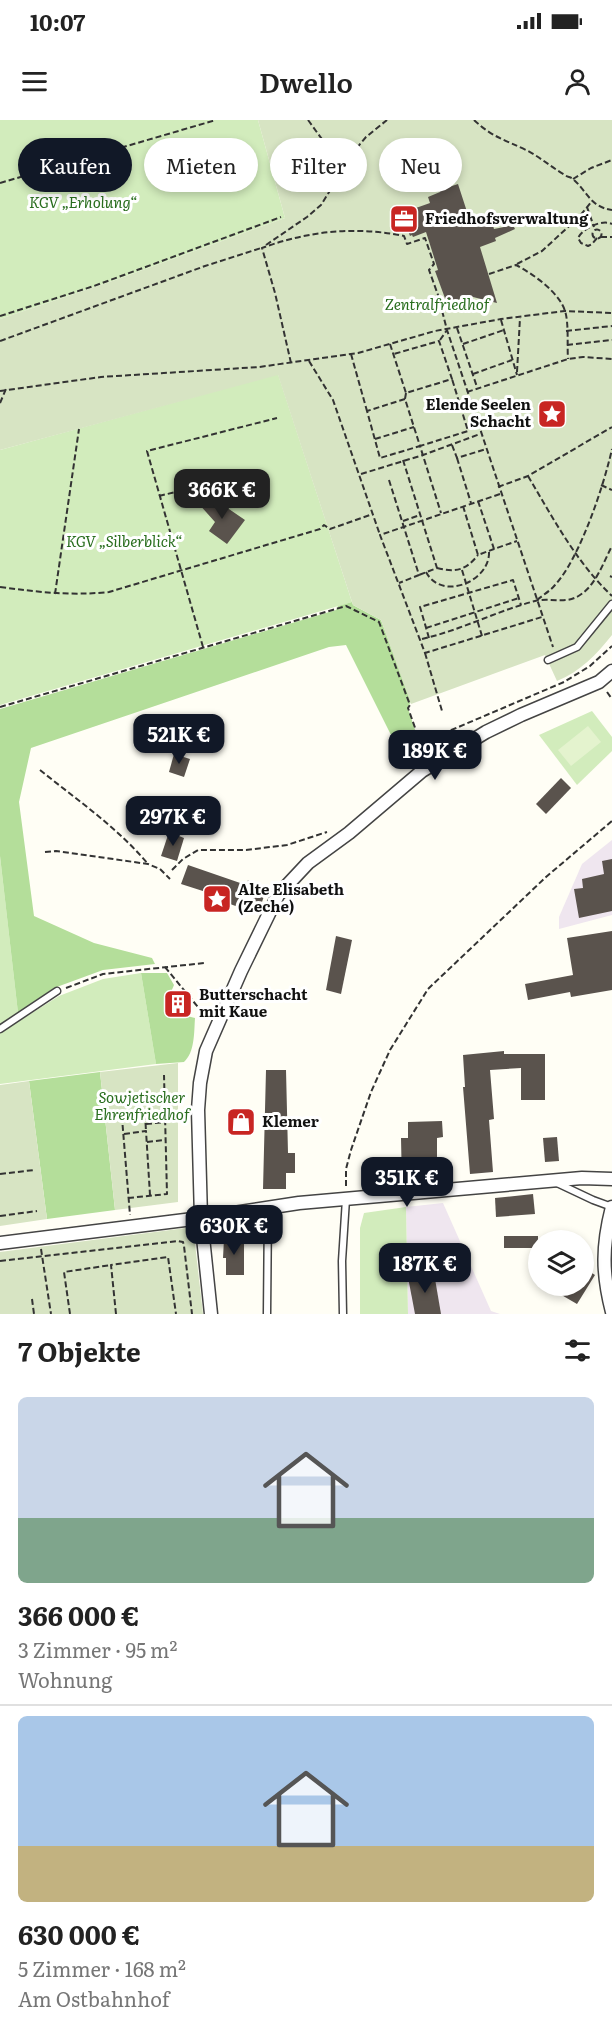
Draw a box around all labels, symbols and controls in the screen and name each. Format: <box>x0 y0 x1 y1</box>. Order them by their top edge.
text: 10:07 <box>30 5 85 38</box>
text: Dwello <box>259 61 353 101</box>
icon: menu <box>18 65 51 98</box>
icon: person <box>561 65 594 98</box>
chip: Kaufen <box>18 138 132 192</box>
chip: Mieten <box>144 138 258 192</box>
chip: Filter <box>270 138 367 192</box>
chip: Neu <box>379 138 462 192</box>
park label: KGV „Erholung“ <box>29 190 137 213</box>
office icon: Friedhofsverwaltung <box>388 203 420 235</box>
place label: Friedhofsverwaltung <box>425 206 589 229</box>
park label: Zentralfriedhof <box>384 292 492 315</box>
place label: Elende Seelen Schacht <box>426 392 532 432</box>
place icon: Elende Seelen Schacht <box>536 398 568 430</box>
pin: 366K € <box>173 469 271 520</box>
text: 366K € <box>188 473 256 503</box>
park label: KGV „Silberblick“ <box>66 529 182 552</box>
pin: 521K € <box>130 714 228 765</box>
text: 521K € <box>147 718 211 748</box>
pin: 189K € <box>386 730 484 781</box>
text: 189K € <box>402 734 468 764</box>
pin: 297K € <box>124 796 222 847</box>
text: 297K € <box>140 800 206 830</box>
place label: Alte Elisabeth (Zeche) <box>238 877 344 917</box>
place icon: Alte Elisabeth (Zeche) <box>201 883 233 915</box>
place label: Butterschacht mit Kaue <box>199 982 308 1022</box>
building icon: Butterschacht mit Kaue <box>162 988 194 1020</box>
park label: Sowjetischer Ehrenfriedhof <box>94 1085 192 1125</box>
shop icon: Klemer <box>225 1106 257 1138</box>
place label: Klemer <box>262 1109 319 1132</box>
pin: 351K € <box>358 1157 456 1208</box>
text: 351K € <box>375 1161 439 1191</box>
pin: 630K € <box>185 1205 283 1256</box>
text: 630K € <box>200 1209 268 1239</box>
map controls <box>528 1230 594 1296</box>
button: layers <box>528 1230 594 1296</box>
pin: 187K € <box>376 1243 474 1294</box>
text: 187K € <box>393 1247 457 1277</box>
text: 7 Objekte <box>18 1331 141 1370</box>
icon: filters <box>561 1334 594 1367</box>
icon: home <box>252 1436 360 1544</box>
text: 366 000 € <box>18 1595 139 1634</box>
text: 3 Zimmer · 95 m² <box>18 1634 177 1664</box>
text: Wohnung <box>18 1664 112 1694</box>
icon: home <box>252 1755 360 1863</box>
text: 630 000 € <box>18 1914 140 1953</box>
text: 5 Zimmer · 168 m² <box>18 1953 186 1983</box>
text: Am Ostbahnhof <box>18 1983 170 2013</box>

